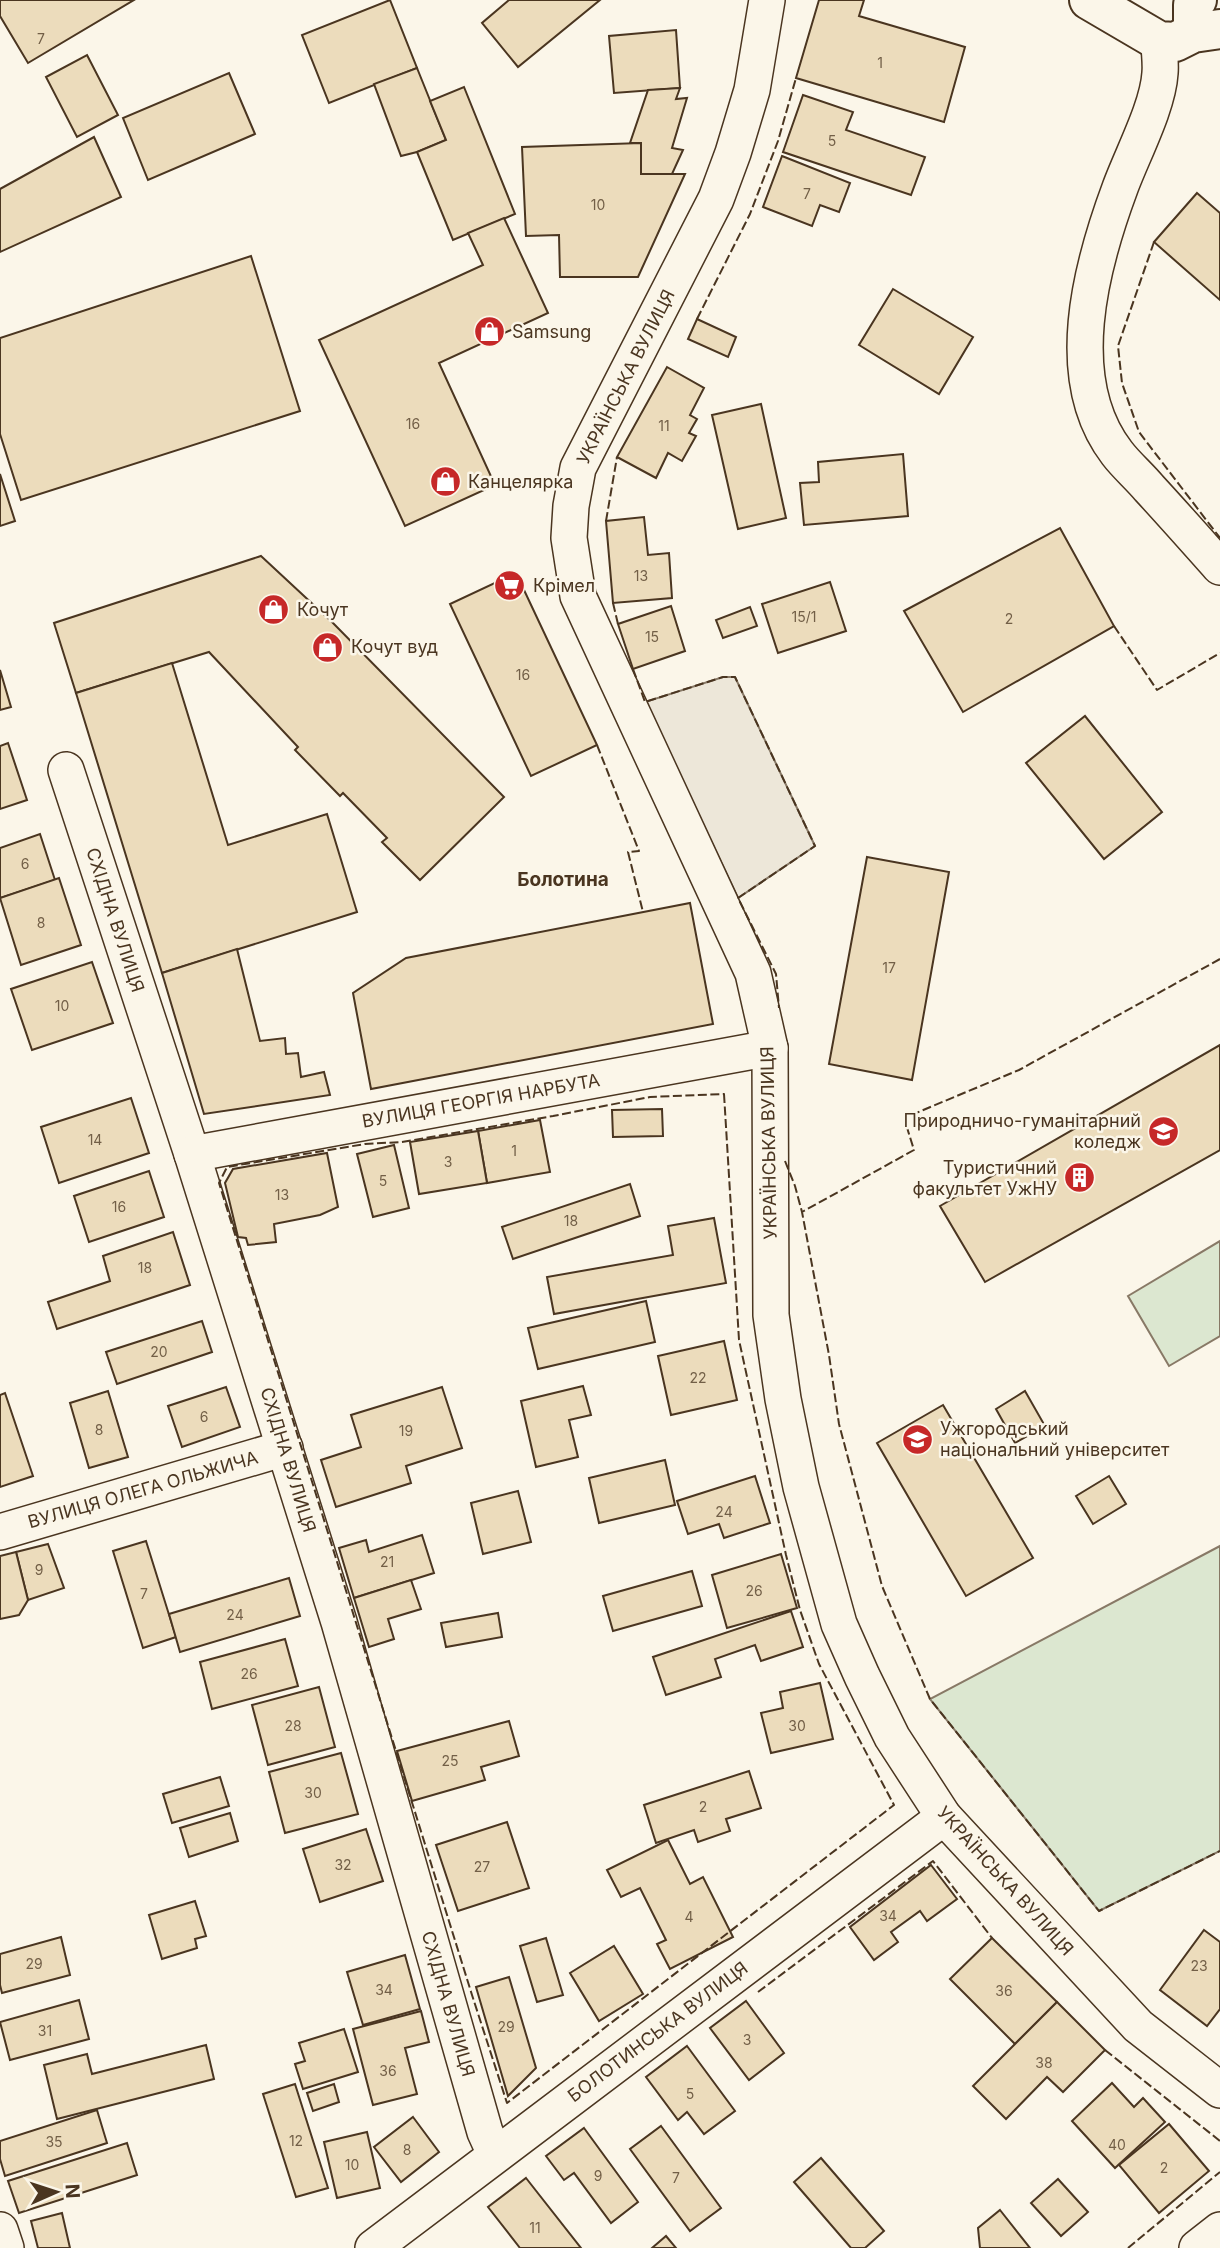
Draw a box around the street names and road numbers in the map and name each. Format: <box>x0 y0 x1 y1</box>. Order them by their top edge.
street label: УКРАЇНСЬКА ВУЛИЦЯ <box>571 285 679 468</box>
street label: СХІДНА ВУЛИЦЯ <box>82 845 149 995</box>
street label: УКРАЇНСЬКА ВУЛИЦЯ <box>755 1046 781 1240</box>
street label: ВУЛИЦЯ ГЕОРГІЯ НАРБУТА <box>360 1069 602 1132</box>
street label: СХІДНА ВУЛИЦЯ <box>256 1385 321 1535</box>
street label: ВУЛИЦЯ ОЛЕГА ОЛЬЖИЧА <box>25 1447 260 1532</box>
street label: УКРАЇНСЬКА ВУЛИЦЯ <box>933 1801 1079 1960</box>
street label: СХІДНА ВУЛИЦЯ <box>418 1929 479 2079</box>
street label: БОЛОТИНСЬКА ВУЛИЦЯ <box>564 1957 752 2106</box>

